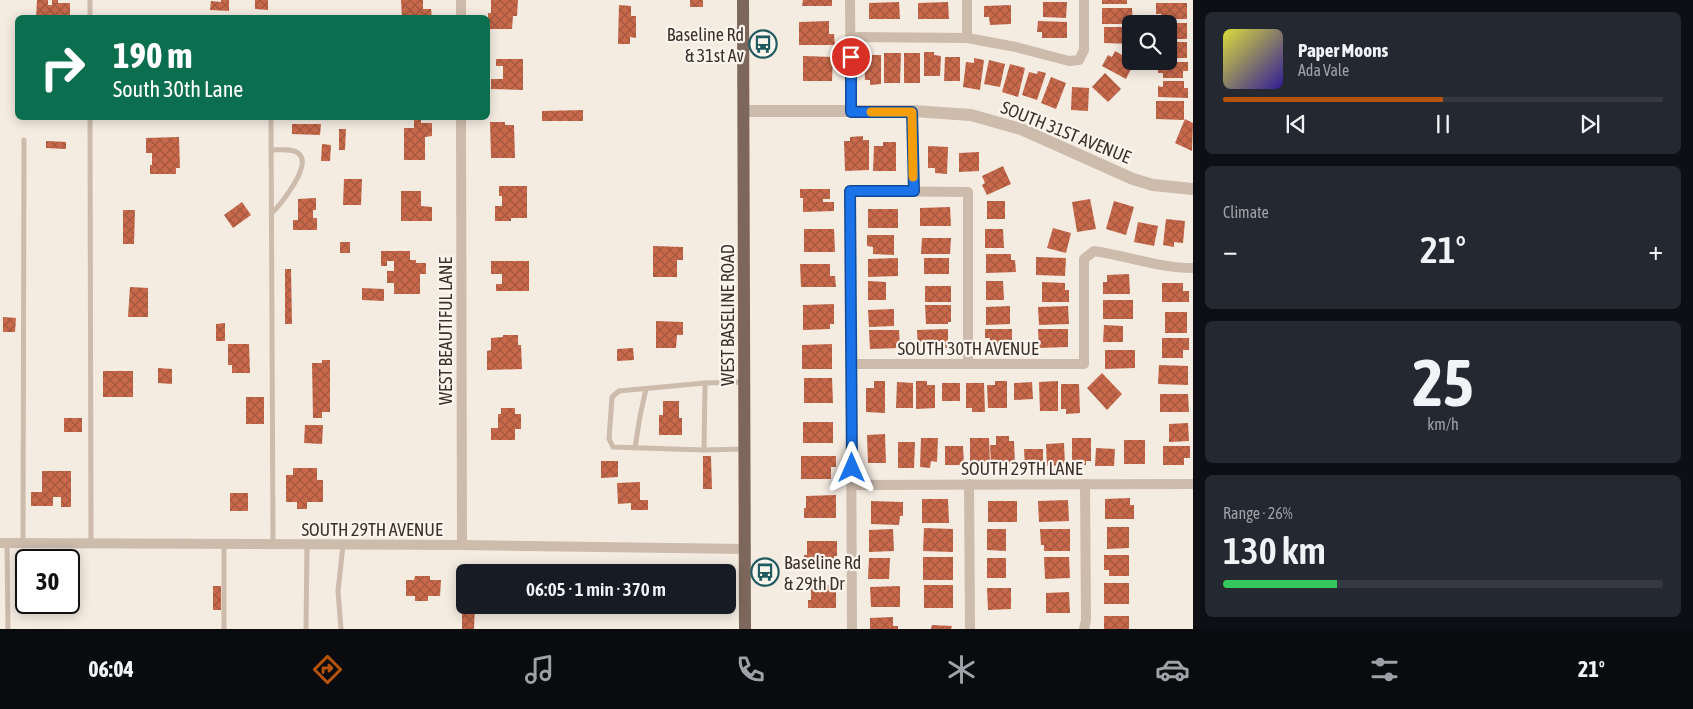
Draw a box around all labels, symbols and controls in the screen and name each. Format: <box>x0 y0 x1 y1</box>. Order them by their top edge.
map controls <box>1122 15 1177 70</box>
button: search <box>1122 15 1177 70</box>
place label: Baseline Rd & 31st Av <box>667 24 744 66</box>
bus stop icon: Baseline Rd & 31st Av <box>748 29 778 59</box>
icon: right <box>30 35 95 100</box>
text: 190 m <box>113 35 192 75</box>
pin <box>830 36 872 78</box>
text: Paper Moons <box>1298 39 1388 61</box>
icon: arrive <box>837 43 865 71</box>
text: Ada Vale <box>1298 61 1349 79</box>
text: South 30th Lane <box>113 76 243 102</box>
street label: SOUTH 31ST AVENUE <box>998 96 1134 168</box>
icon: previous <box>1282 110 1310 138</box>
icon: pause <box>1429 110 1457 138</box>
icon: next <box>1576 110 1604 138</box>
text: Climate <box>1223 203 1269 221</box>
text: 21° <box>1420 228 1466 271</box>
text: − <box>1223 234 1238 266</box>
text: + <box>1648 234 1663 266</box>
street label: WEST BASELINE ROAD <box>717 244 738 386</box>
street label: WEST BEAUTIFUL LANE <box>435 257 456 405</box>
street label: SOUTH 30TH AVENUE <box>897 338 1039 359</box>
text: 25 <box>1412 345 1474 420</box>
text: km/h <box>1427 415 1459 433</box>
position arrow <box>825 441 877 493</box>
street label: SOUTH 29TH LANE <box>961 458 1083 479</box>
text: Range · 26% <box>1223 504 1293 522</box>
street label: SOUTH 29TH AVENUE <box>301 519 443 540</box>
text: 130 km <box>1223 529 1326 572</box>
speed limit sign: 30 <box>15 549 80 614</box>
place label: Baseline Rd & 29th Dr <box>784 552 861 594</box>
bus stop icon: Baseline Rd & 29th Dr <box>750 557 780 587</box>
text: 06:05 · 1 min · 370 m <box>526 578 666 600</box>
icon: directions <box>310 652 345 687</box>
icon: music <box>522 652 557 687</box>
icon: phone <box>733 652 768 687</box>
icon: climate <box>944 652 979 687</box>
icon: car <box>1155 652 1190 687</box>
icon: filters <box>1367 652 1402 687</box>
text: 06:04 <box>88 656 134 682</box>
text: 21° <box>1578 656 1605 682</box>

